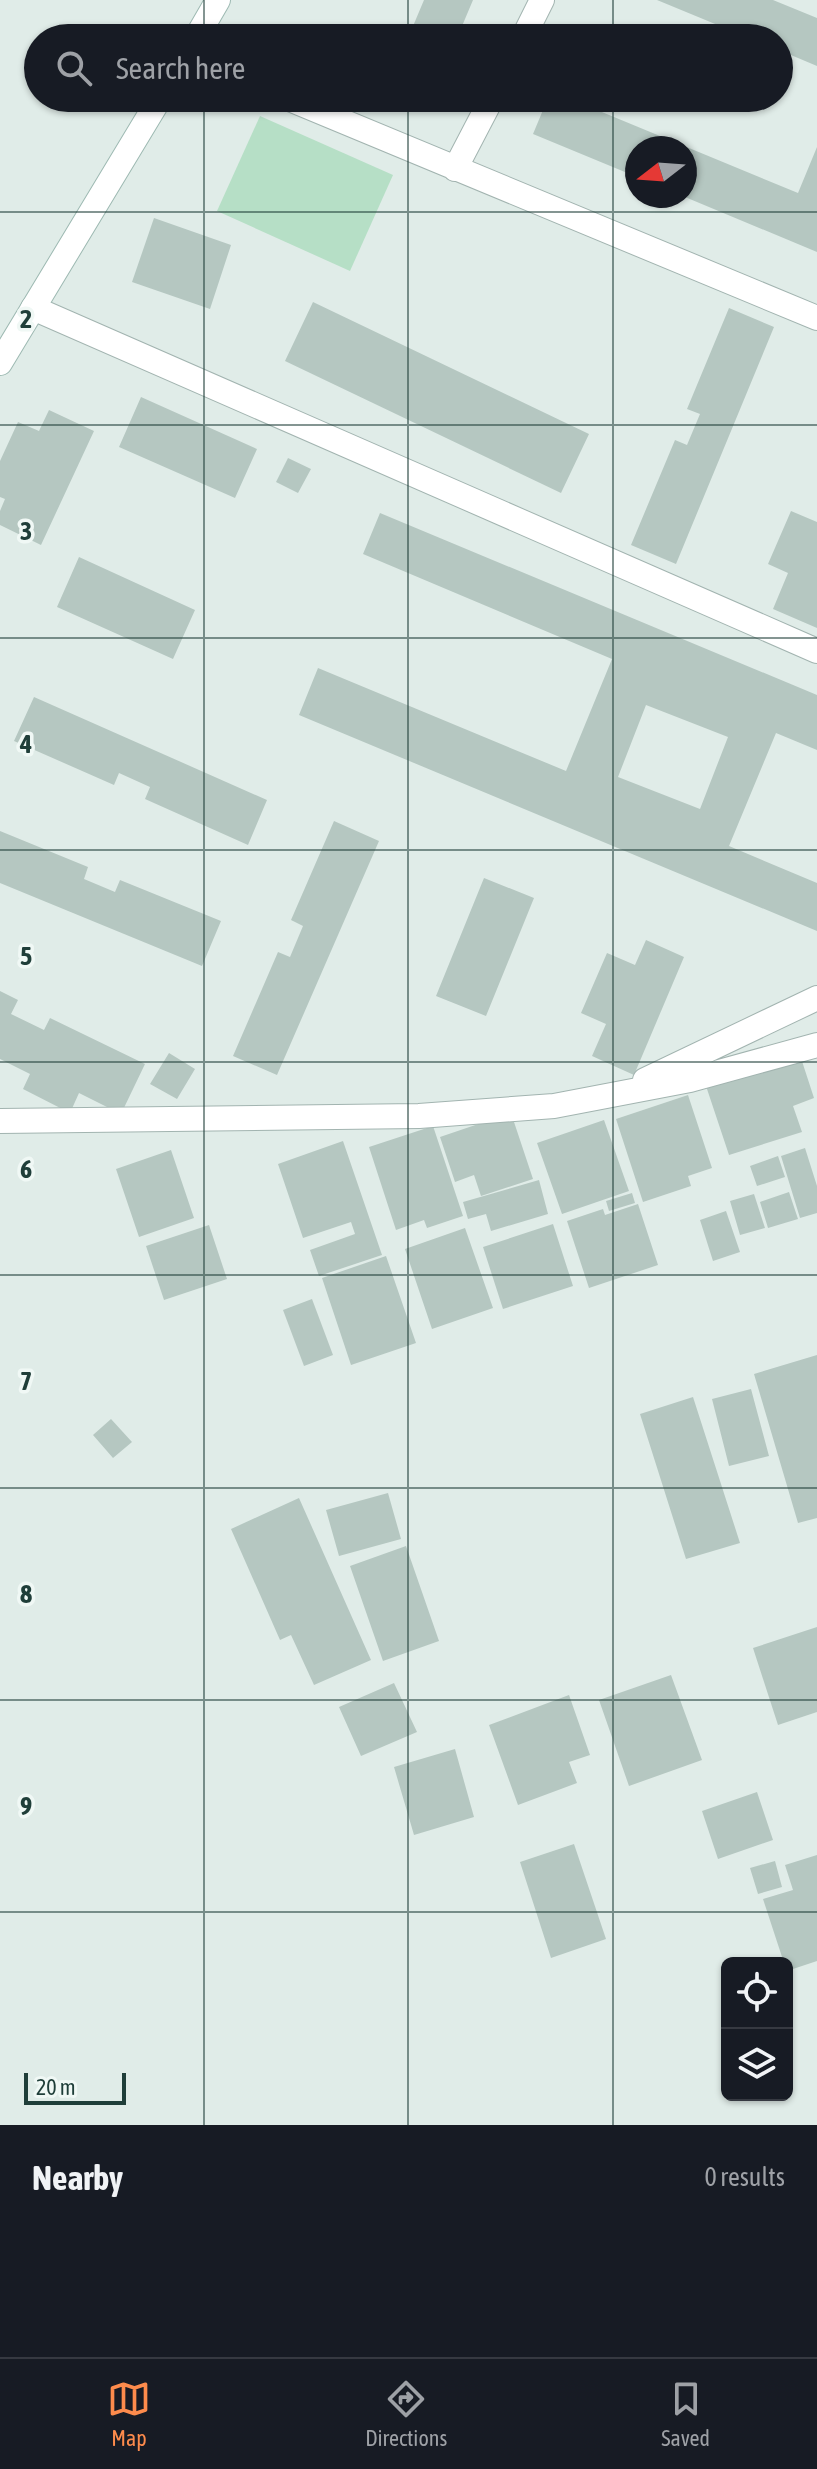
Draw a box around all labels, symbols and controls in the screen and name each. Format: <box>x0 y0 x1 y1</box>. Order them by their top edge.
search box <box>24 24 793 112</box>
icon: search <box>52 46 96 90</box>
text: Search here <box>116 51 245 85</box>
north arrow <box>625 136 697 208</box>
text: 2 <box>20 304 32 334</box>
text: 3 <box>20 516 32 546</box>
text: 4 <box>19 729 32 759</box>
text: 5 <box>20 941 32 971</box>
text: 6 <box>20 1154 32 1184</box>
text: 7 <box>20 1366 32 1396</box>
text: 8 <box>20 1579 32 1609</box>
text: 9 <box>20 1791 32 1821</box>
map controls <box>721 1957 793 2101</box>
button: locate <box>721 1957 793 2029</box>
button: layers <box>721 2029 793 2101</box>
scale bar <box>24 2069 126 2105</box>
text: 20 m <box>36 2074 76 2100</box>
text: Nearby <box>32 2158 123 2197</box>
text: 0 results <box>704 2162 785 2192</box>
tab: Map <box>107 2377 151 2451</box>
tab: Directions <box>365 2377 447 2451</box>
tab: Saved <box>661 2377 710 2451</box>

